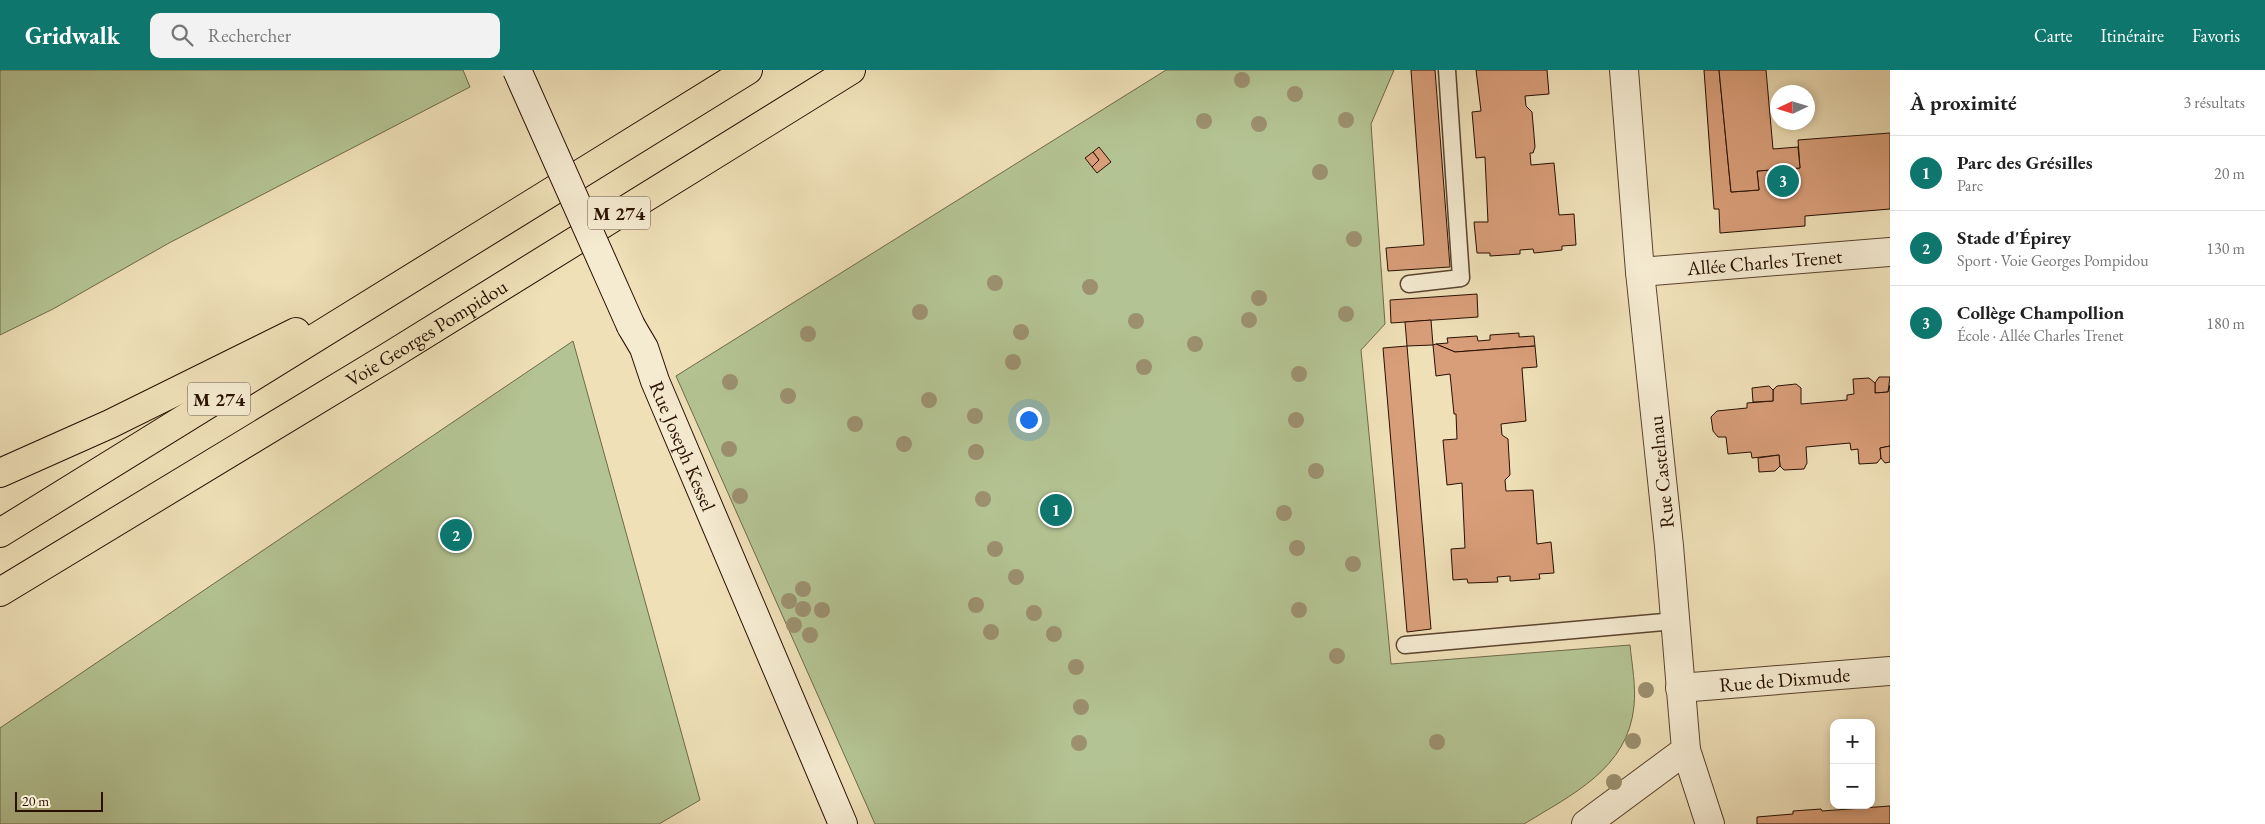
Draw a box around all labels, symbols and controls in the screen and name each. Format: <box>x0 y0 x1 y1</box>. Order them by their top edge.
search box <box>150 13 500 58</box>
text: Gridwalk <box>25 20 120 51</box>
icon: search <box>168 21 196 49</box>
text: Rechercher <box>208 23 291 48</box>
text: Carte <box>2034 24 2073 47</box>
text: Itinéraire <box>2101 24 2164 47</box>
text: Favoris <box>2192 24 2240 47</box>
north arrow <box>1770 85 1815 130</box>
text: À proximité <box>1910 89 2017 116</box>
text: 3 résultats <box>2183 92 2245 113</box>
text: Parc des Grésilles <box>1957 150 2093 175</box>
pin: 3 <box>1767 162 1799 200</box>
text: 1 <box>1922 163 1930 184</box>
text: 20 m <box>2214 163 2245 184</box>
text: Parc <box>1957 175 1983 196</box>
road number: M 274 <box>588 196 650 230</box>
text: Stade d'Épirey <box>1957 225 2071 250</box>
text: 2 <box>1922 238 1930 259</box>
text: 130 m <box>2206 238 2245 259</box>
street label: Allée Charles Trenet <box>1685 243 1844 281</box>
text: Sport · Voie Georges Pompidou <box>1957 250 2149 271</box>
street label: Voie Georges Pompidou <box>341 273 513 393</box>
text: Collège Champollion <box>1957 300 2124 325</box>
text: 3 <box>1922 313 1930 334</box>
text: 180 m <box>2206 313 2245 334</box>
text: École · Allée Charles Trenet <box>1957 325 2124 346</box>
street label: Rue Joseph Kessel <box>643 377 722 515</box>
road number: M 274 <box>188 382 250 416</box>
your location <box>1016 407 1042 433</box>
street label: Rue Castelnau <box>1642 414 1680 530</box>
pin: 1 <box>1040 491 1072 529</box>
pin: 2 <box>440 516 472 554</box>
street label: Rue de Dixmude <box>1718 661 1851 698</box>
map controls <box>1830 719 1875 809</box>
button: + <box>1830 719 1875 764</box>
button: − <box>1830 764 1875 809</box>
scale bar <box>15 789 102 812</box>
text: 20 m <box>22 792 49 810</box>

